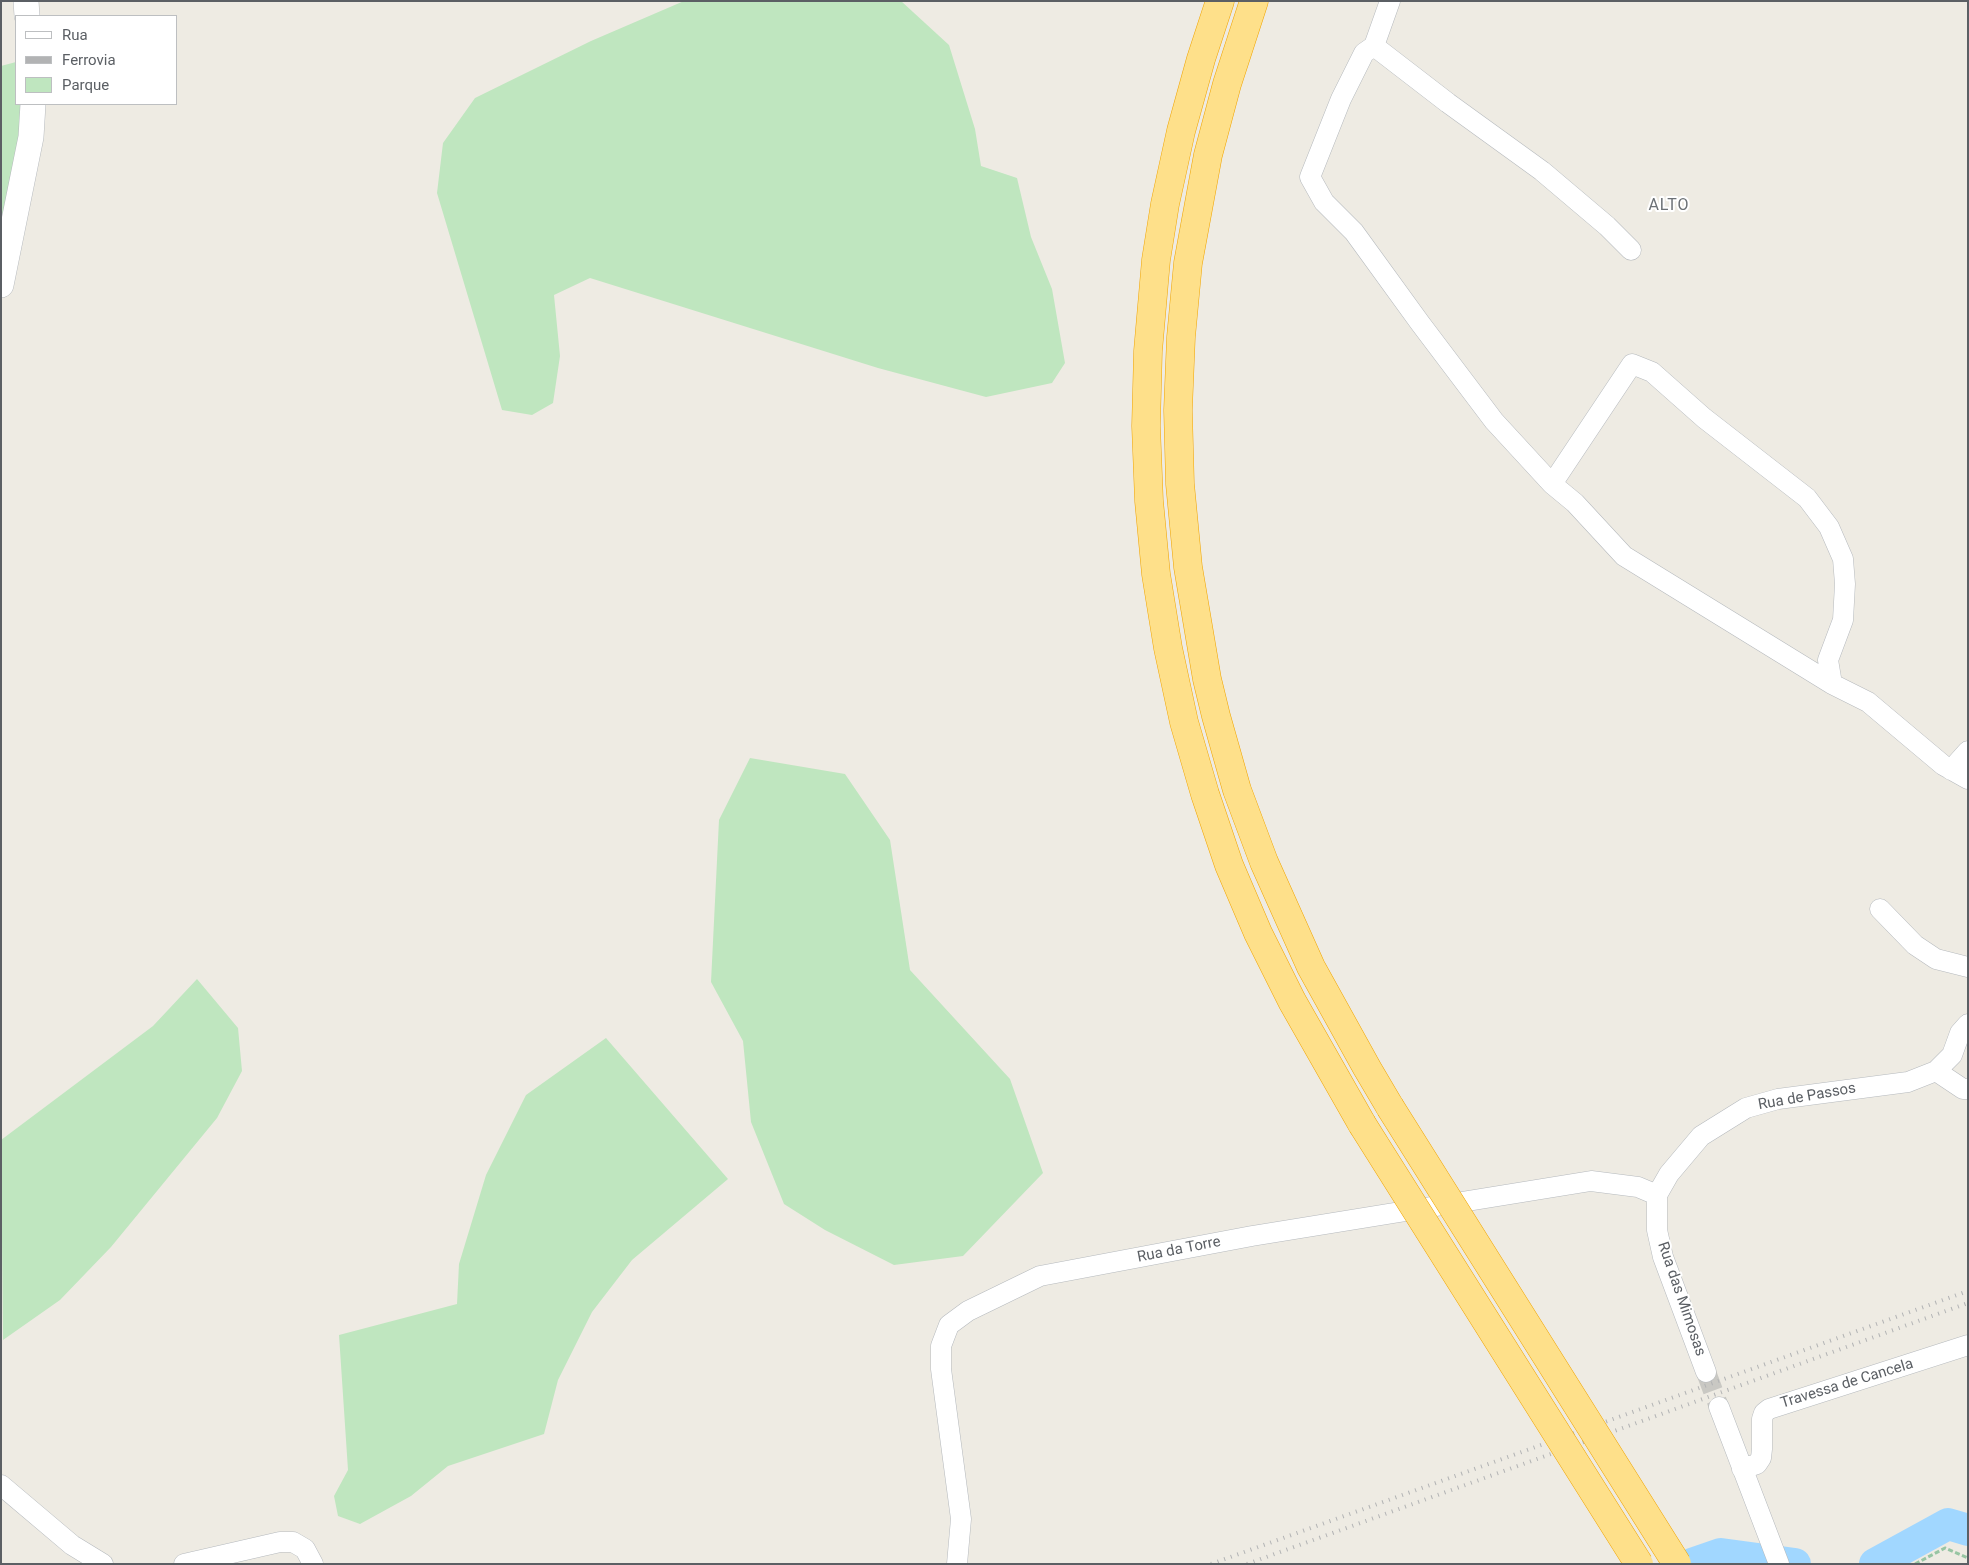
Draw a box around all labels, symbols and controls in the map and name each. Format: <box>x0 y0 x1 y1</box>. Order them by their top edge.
legend <box>15 15 178 105</box>
text: Rua <box>62 26 88 44</box>
text: Ferrovia <box>62 51 116 69</box>
text: Parque <box>62 76 109 94</box>
district label: ALTO <box>1648 196 1690 216</box>
street label: Rua de Passos <box>1757 1080 1857 1114</box>
street label: Rua da Torre <box>1136 1233 1222 1267</box>
street label: Rua das Mimosas <box>1653 1240 1709 1358</box>
street label: Travessa de Cancela <box>1779 1355 1915 1413</box>

